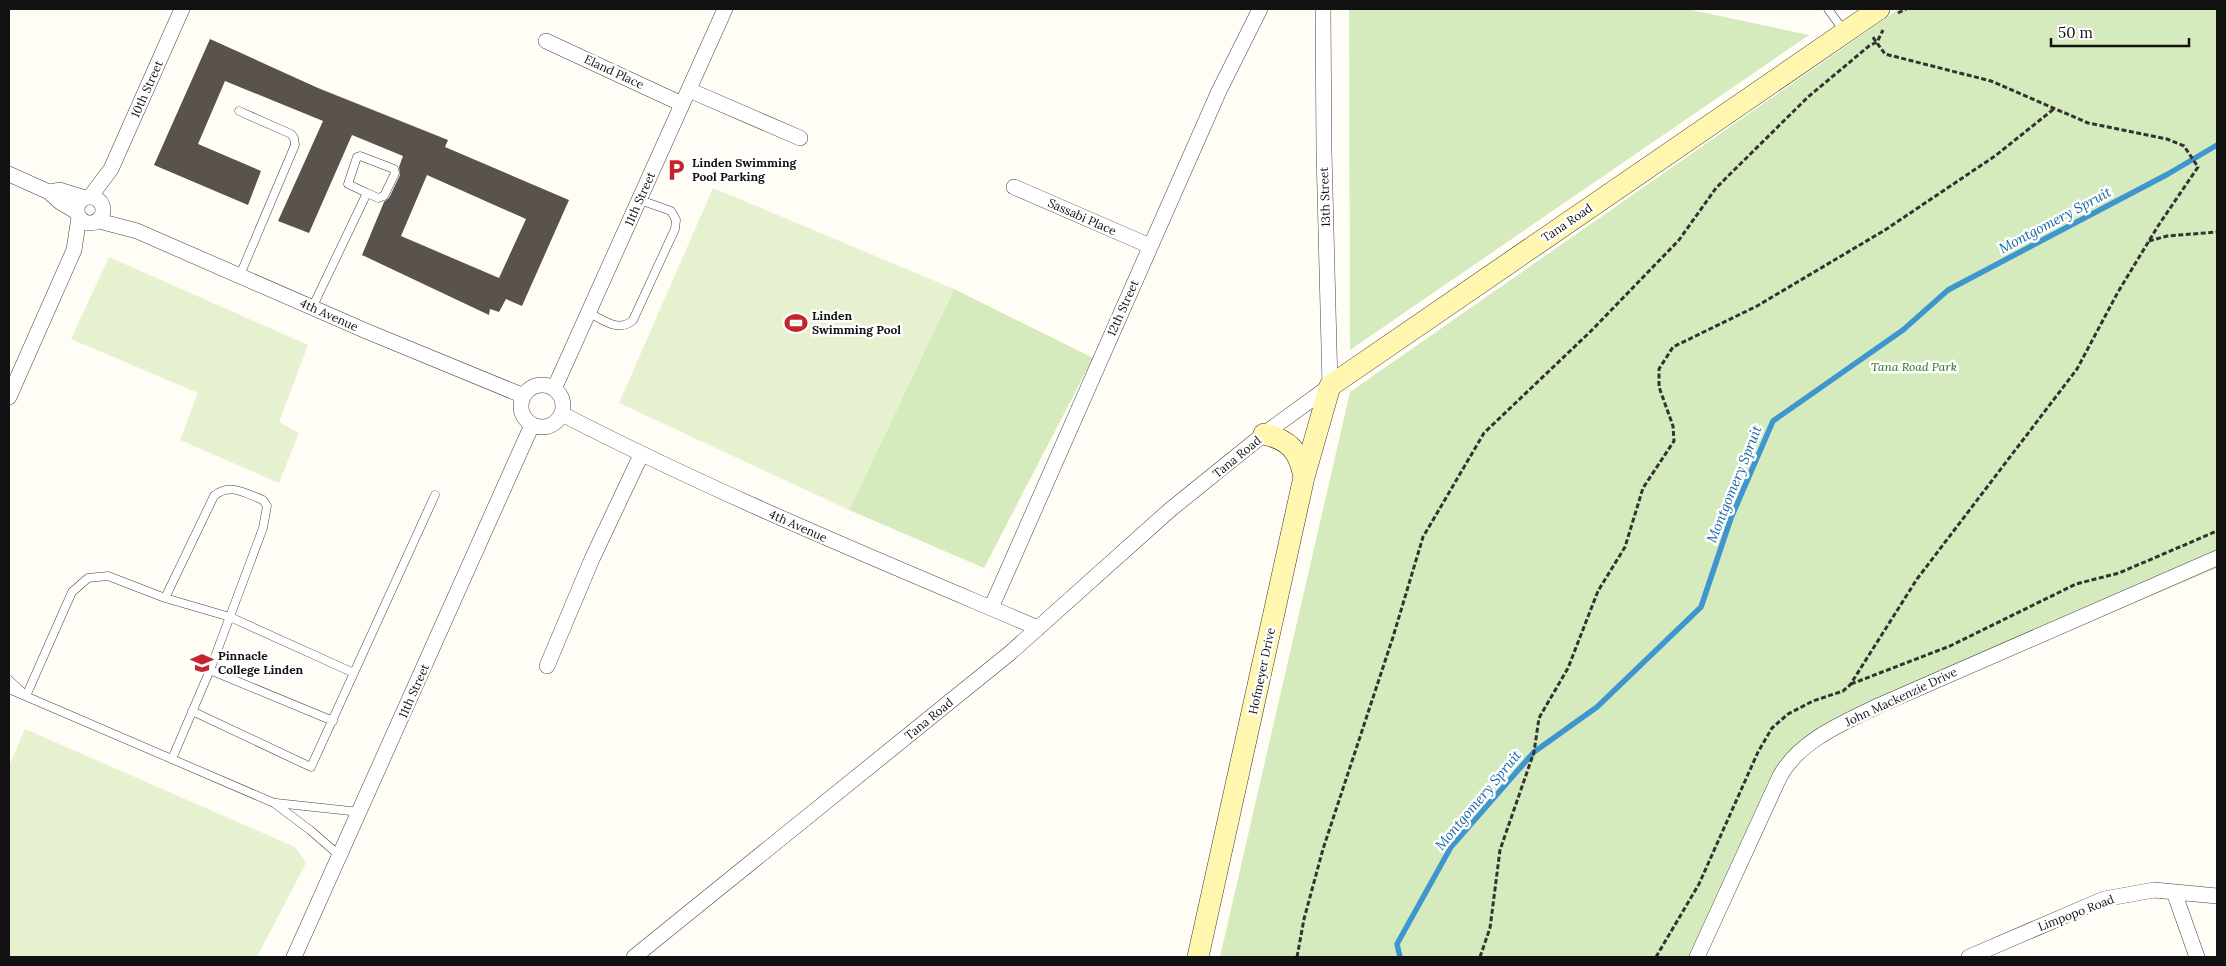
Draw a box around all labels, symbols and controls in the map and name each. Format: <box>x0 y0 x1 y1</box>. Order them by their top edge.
scale bar <box>2051 15 2188 47</box>
text: 50 m <box>2058 23 2093 42</box>
street label: Eland Place <box>582 51 647 92</box>
street label: 10th Street <box>127 58 166 120</box>
place label: Linden Swimming Pool Parking <box>692 155 798 184</box>
parking icon: Linden Swimming Pool Parking <box>663 157 689 183</box>
street label: 13th Street <box>1316 166 1333 227</box>
street label: 11th Street <box>621 169 658 228</box>
water label: Montgomery Spruit <box>1996 182 2115 257</box>
street label: Sassabi Place <box>1046 195 1119 239</box>
street label: Tana Road <box>1538 200 1595 245</box>
street label: 12th Street <box>1104 277 1142 338</box>
street label: 4th Avenue <box>298 295 361 334</box>
place label: Linden Swimming Pool <box>812 308 901 337</box>
sports icon: Linden Swimming Pool <box>783 310 809 336</box>
park label: Tana Road Park <box>1871 359 1957 374</box>
water label: Montgomery Spruit <box>1702 422 1766 545</box>
street label: Tana Road <box>1209 433 1264 481</box>
street label: 4th Avenue <box>767 506 830 545</box>
street label: Hofmeyer Drive <box>1245 626 1278 716</box>
place label: Pinnacle College Linden <box>218 648 304 677</box>
school or university icon: Pinnacle College Linden <box>189 650 215 676</box>
street label: 11th Street <box>395 661 432 720</box>
street label: John Mackenzie Drive <box>1841 664 1960 730</box>
street label: Tana Road <box>901 695 956 743</box>
water label: Montgomery Spruit <box>1431 746 1526 854</box>
street label: Limpopo Road <box>2036 891 2116 934</box>

